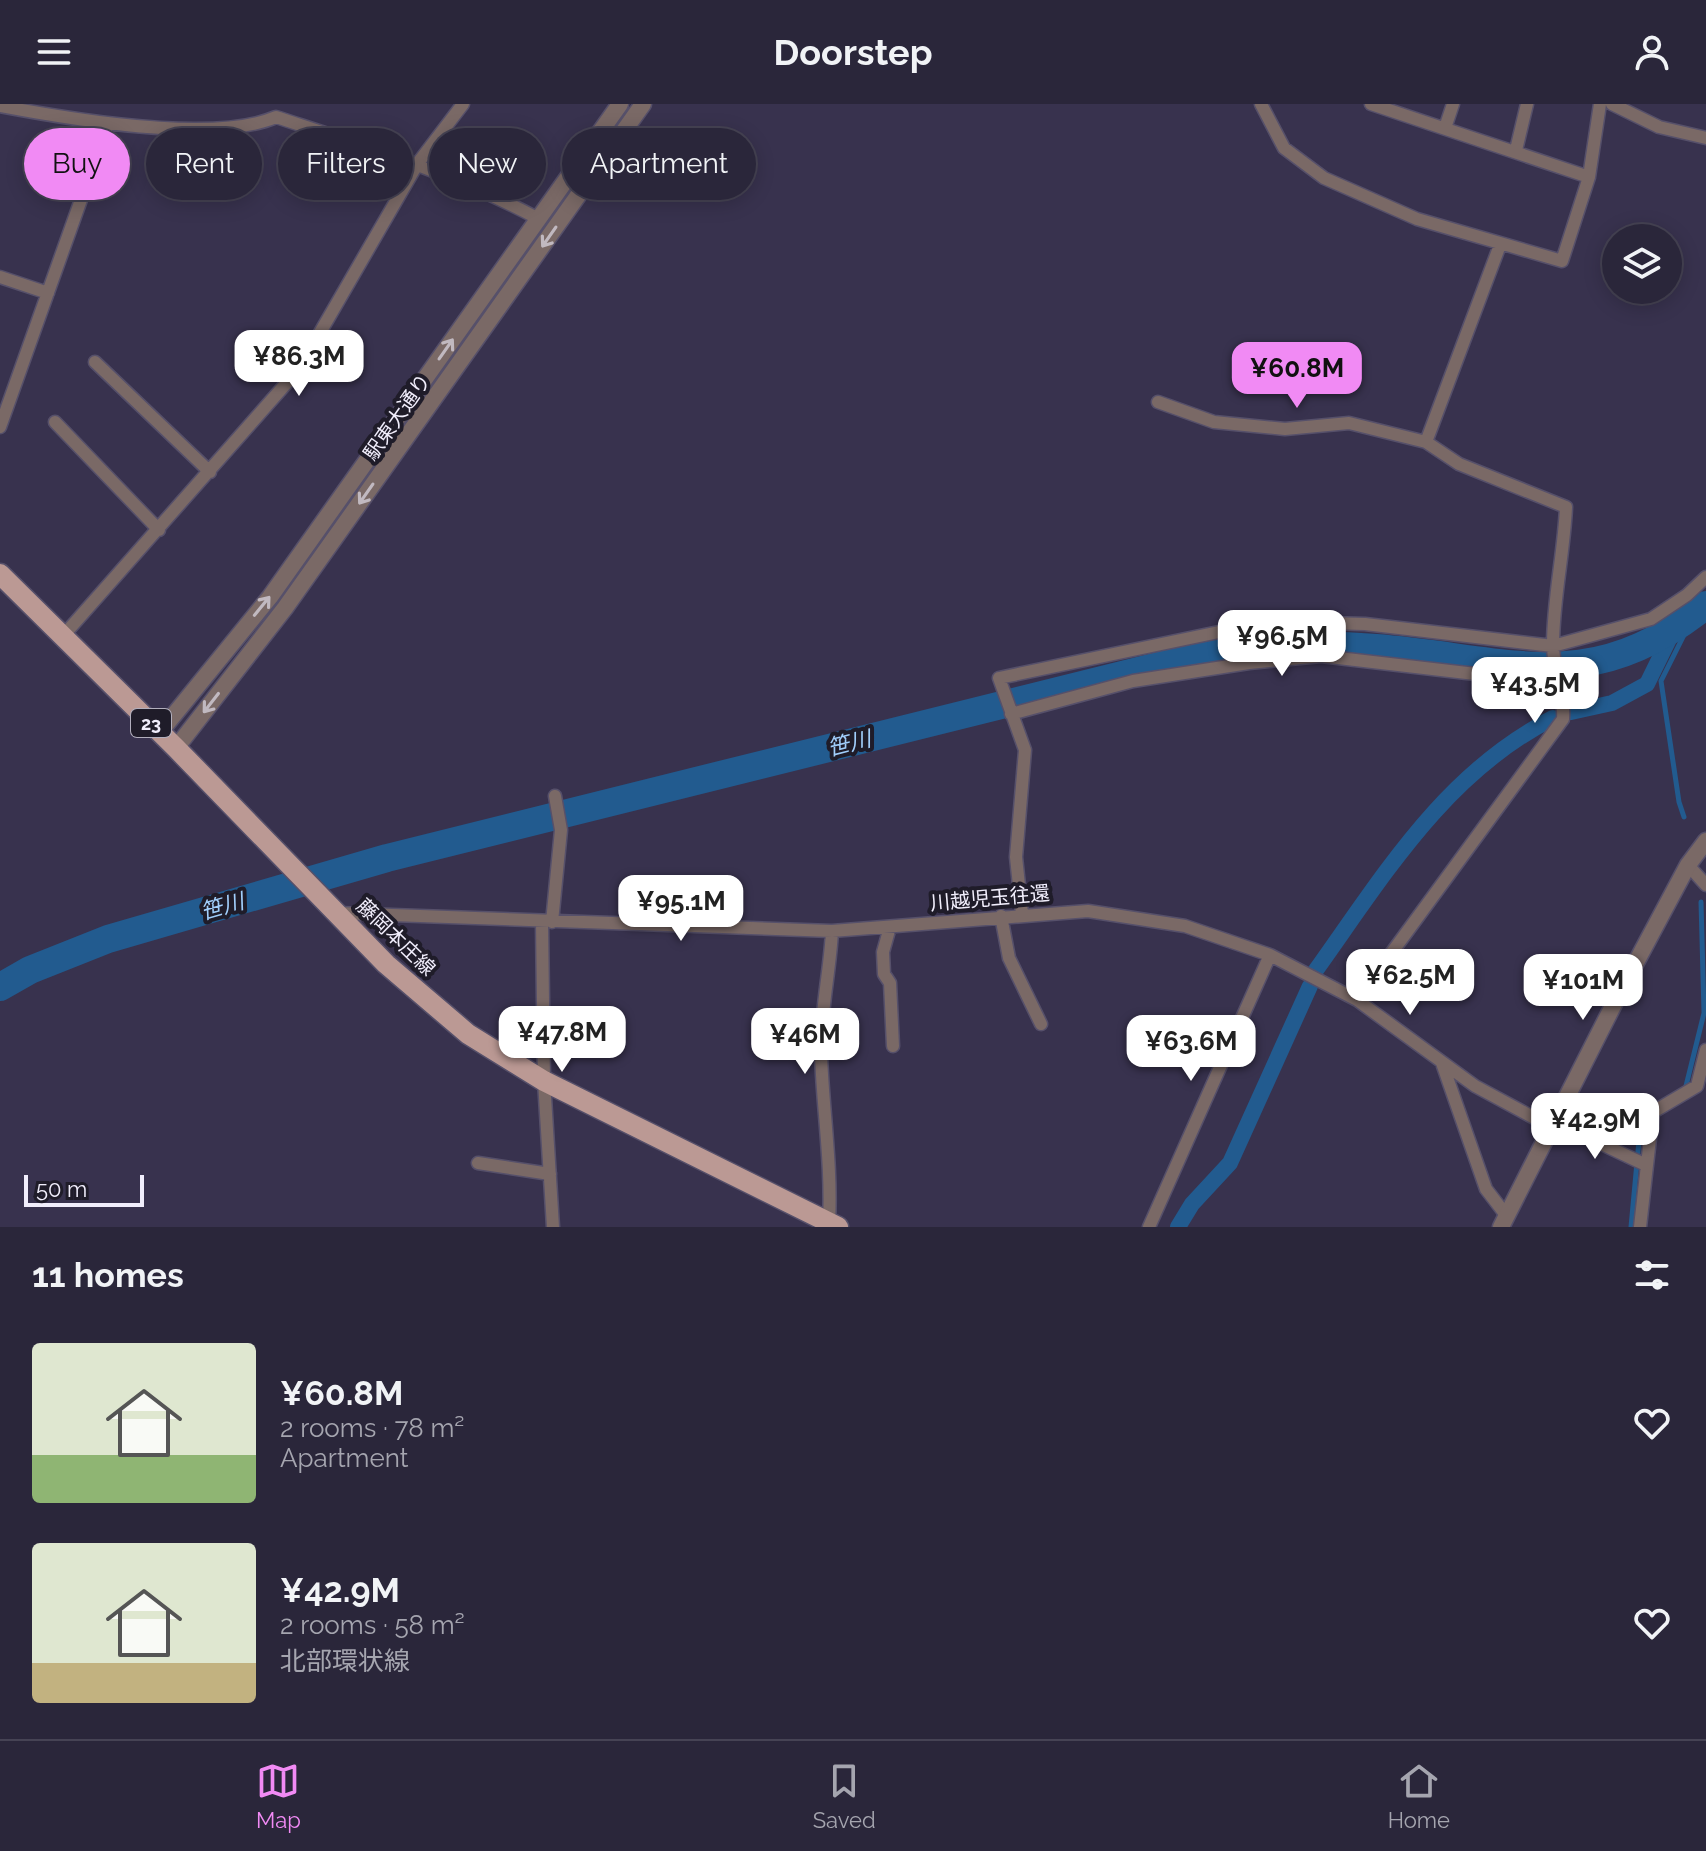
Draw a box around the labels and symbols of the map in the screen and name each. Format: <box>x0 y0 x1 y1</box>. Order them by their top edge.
one-way arrow <box>541 225 558 247</box>
pin: ¥86.3M <box>234 330 364 398</box>
one-way arrow <box>438 339 454 361</box>
pin: ¥60.8M <box>1232 342 1362 410</box>
street label: 駅東大通り <box>358 369 436 465</box>
one-way arrow <box>358 483 375 504</box>
one-way arrow <box>253 596 271 617</box>
pin: ¥96.5M <box>1217 610 1347 678</box>
pin: ¥43.5M <box>1470 657 1600 725</box>
one-way arrow <box>203 692 220 713</box>
road number: 23 <box>131 709 171 737</box>
water label: 笹川 <box>825 725 875 761</box>
pin: ¥95.1M <box>616 875 746 943</box>
street label: 川越児玉往還 <box>929 881 1051 915</box>
water label: 笹川 <box>197 887 249 925</box>
street label: 藤岡本庄線 <box>352 894 440 980</box>
pin: ¥62.5M <box>1345 949 1475 1017</box>
pin: ¥101M <box>1527 954 1639 1022</box>
pin: ¥47.8M <box>497 1006 627 1074</box>
pin: ¥46M <box>758 1008 852 1076</box>
pin: ¥63.6M <box>1126 1015 1256 1083</box>
pin: ¥42.9M <box>1530 1093 1660 1161</box>
scale bar <box>24 1171 144 1207</box>

